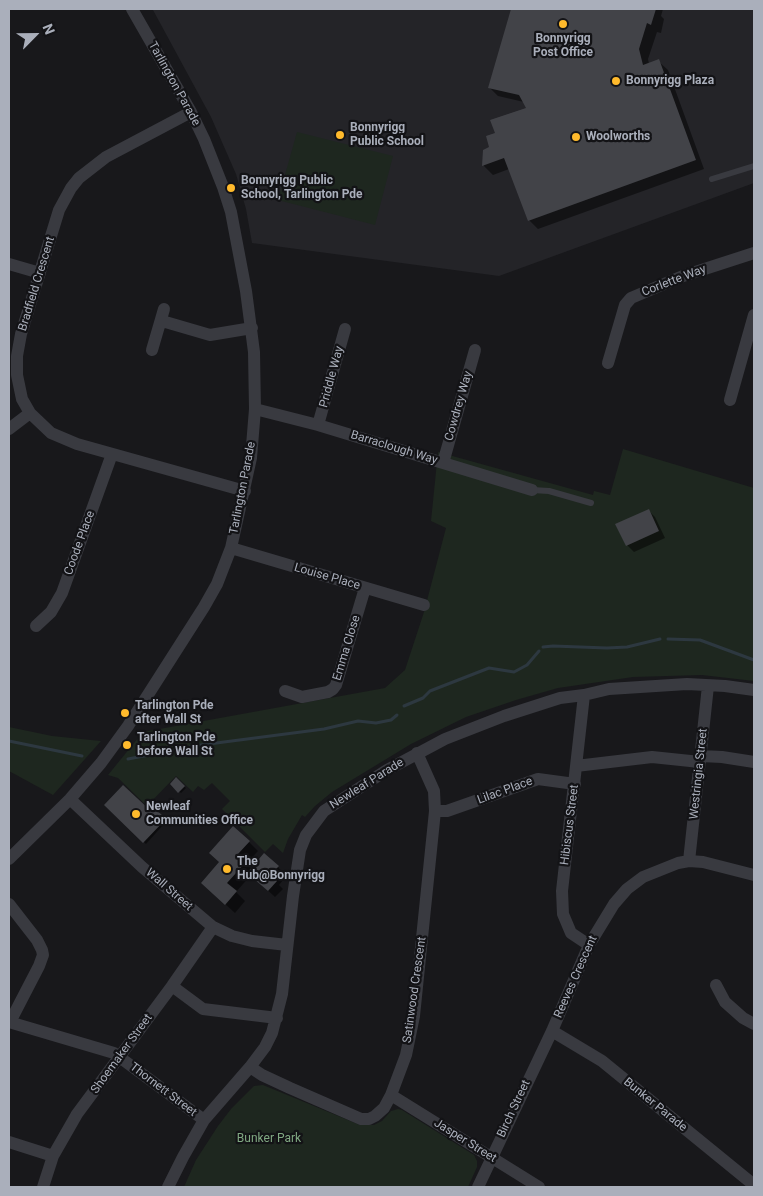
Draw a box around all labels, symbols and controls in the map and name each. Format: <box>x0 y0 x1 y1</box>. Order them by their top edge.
north arrow <box>10 10 60 60</box>
marker: Bonnyrigg Post Office <box>557 18 569 30</box>
text: N <box>40 21 58 37</box>
place label: Bonnyrigg Post Office <box>533 32 593 60</box>
street label: Tarlington Parade <box>145 39 203 129</box>
place label: Bonnyrigg Plaza <box>626 74 714 88</box>
marker: Bonnyrigg Plaza <box>610 75 622 87</box>
place label: Bonnyrigg Public School <box>350 121 424 149</box>
marker: Bonnyrigg Public School <box>334 129 346 141</box>
place label: Woolworths <box>586 130 650 144</box>
marker: Woolworths <box>570 131 582 143</box>
place label: Bonnyrigg Public School, Tarlington Pde <box>241 174 363 202</box>
marker: Bonnyrigg Public School, Tarlington Pde <box>225 182 237 194</box>
street label: Bradfield Crescent <box>16 235 58 333</box>
street label: Corlette Way <box>640 262 708 300</box>
street label: Priddle Way <box>317 345 347 409</box>
street label: Cowdrey Way <box>442 369 476 443</box>
street label: Barraclough Way <box>349 428 439 468</box>
street label: Tarlington Parade <box>227 440 259 536</box>
street label: Coode Place <box>62 509 98 577</box>
street label: Louise Place <box>292 561 362 593</box>
street label: Emma Close <box>330 614 364 682</box>
place label: Tarlington Pde after Wall St <box>135 699 214 727</box>
marker: Tarlington Pde after Wall St <box>119 707 131 719</box>
street label: Westringia Street <box>687 728 711 820</box>
place label: Tarlington Pde before Wall St <box>137 731 216 759</box>
marker: Tarlington Pde before Wall St <box>121 739 133 751</box>
street label: Newleaf Parade <box>327 756 407 812</box>
street label: Lilac Place <box>475 774 535 808</box>
street label: Hibiscus Street <box>558 784 582 866</box>
place label: Newleaf Communities Office <box>146 800 253 828</box>
marker: Newleaf Communities Office <box>130 808 142 820</box>
place label: The Hub@Bonnyrigg <box>237 855 325 883</box>
marker: The Hub@Bonnyrigg <box>221 863 233 875</box>
street label: Wall Street <box>143 866 195 914</box>
street label: Reeves Crescent <box>551 933 601 1021</box>
street label: Satinwood Crescent <box>400 936 430 1044</box>
street label: Shoemaker Street <box>88 1011 156 1097</box>
street label: Thornett Street <box>127 1060 199 1120</box>
street label: Bunker Parade <box>620 1075 690 1135</box>
street label: Birch Street <box>494 1078 534 1140</box>
street label: Jasper Street <box>431 1116 499 1166</box>
park label: Bunker Park <box>237 1132 301 1146</box>

